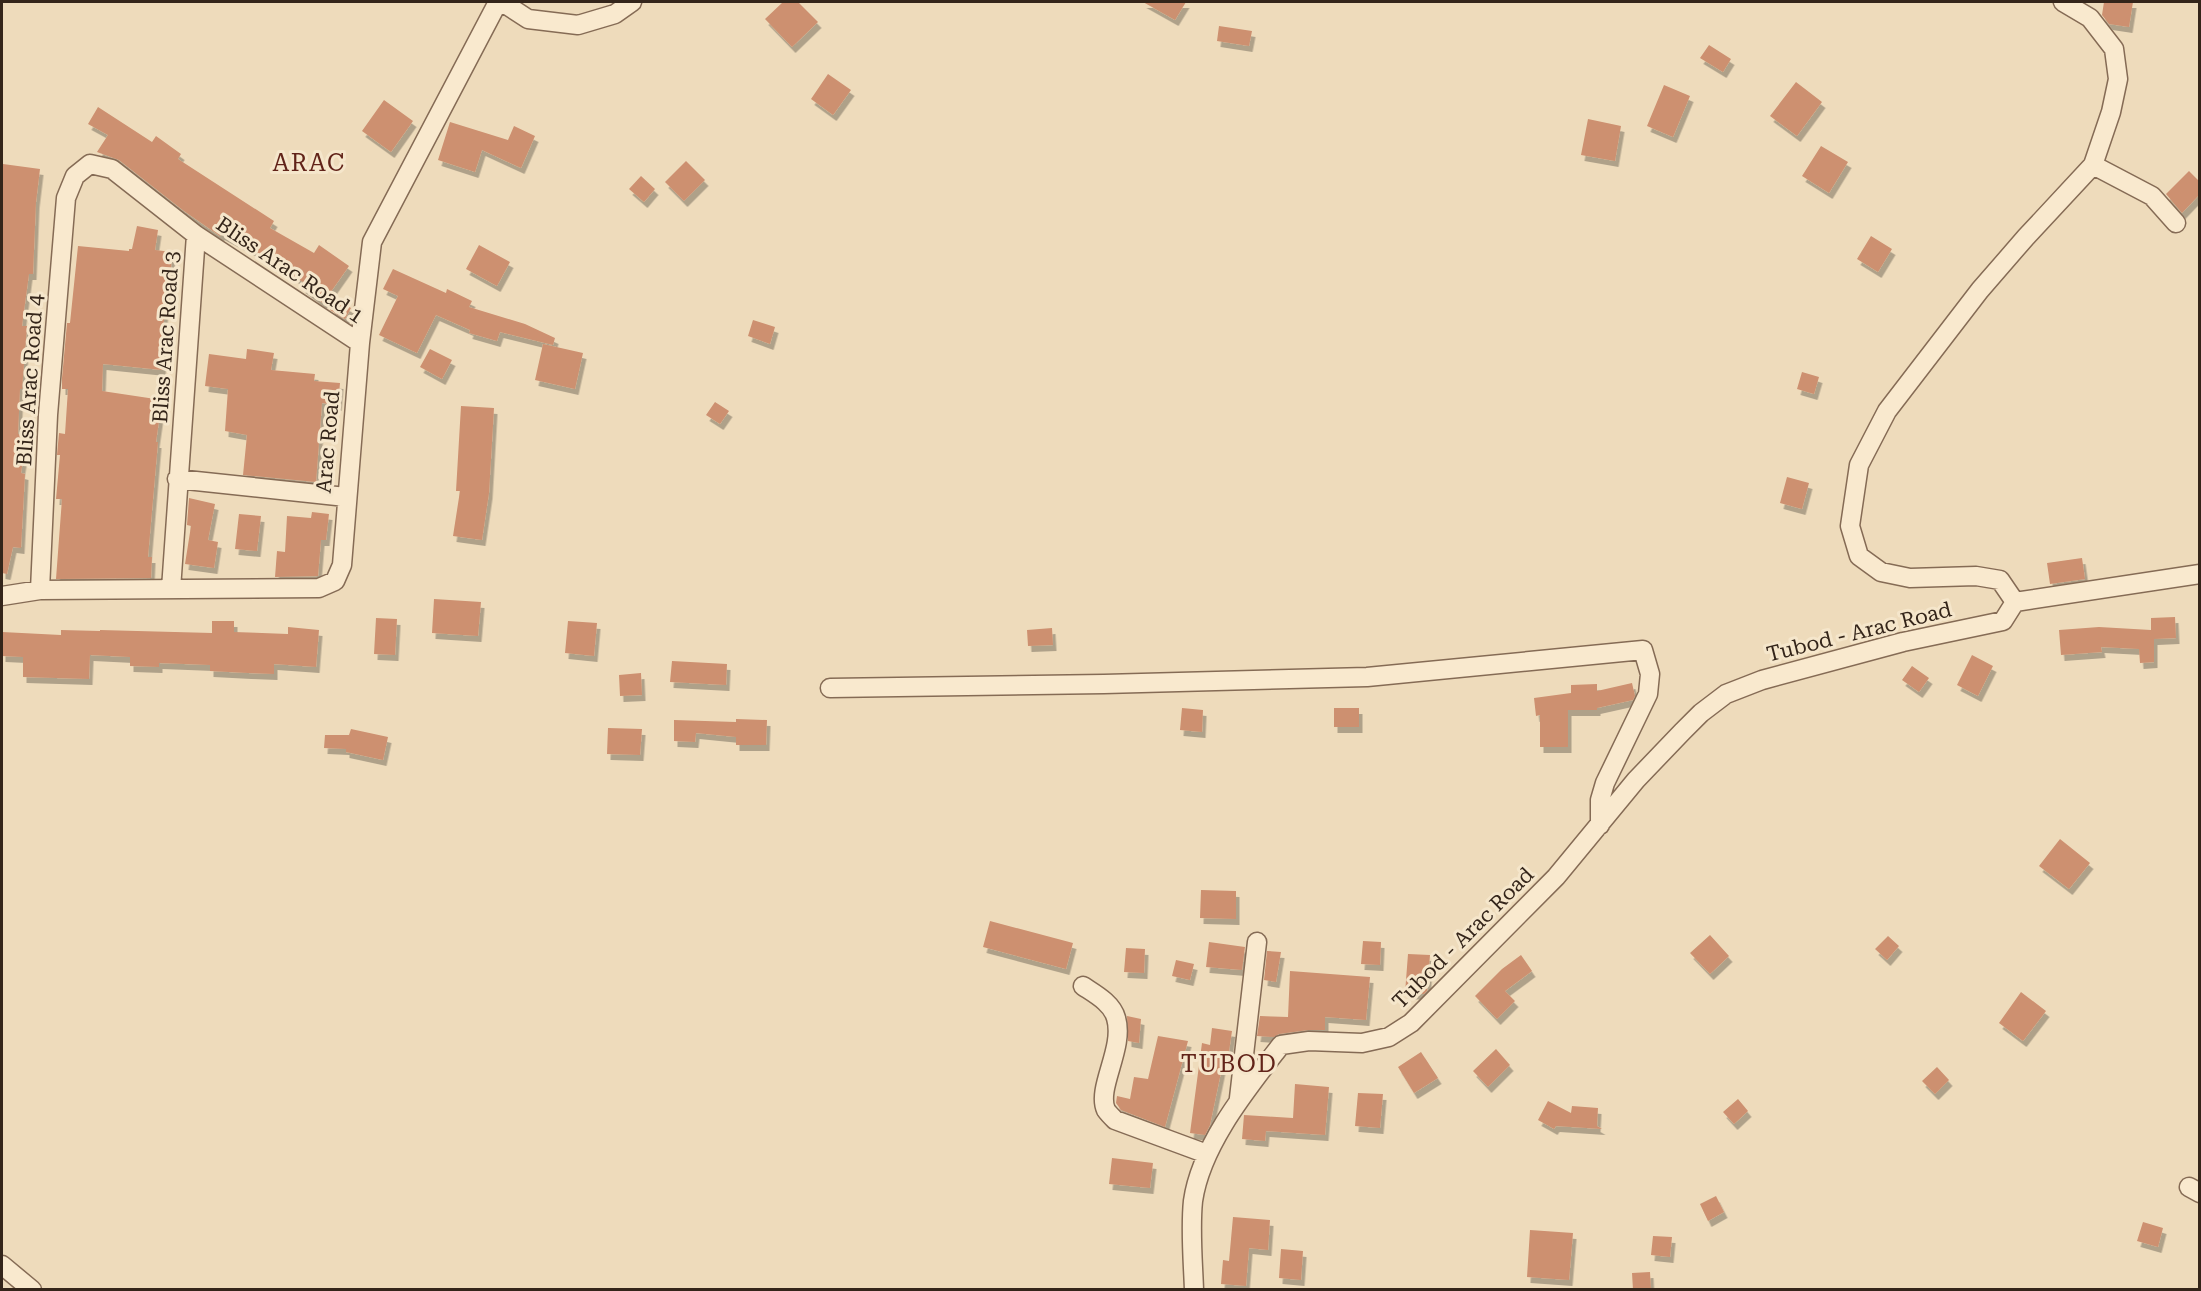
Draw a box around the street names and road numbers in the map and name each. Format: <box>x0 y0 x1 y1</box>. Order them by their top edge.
street label: Bliss Arac Road 1 <box>212 212 368 328</box>
street label: Bliss Arac Road 3 <box>148 250 184 424</box>
street label: Bliss Arac Road 4 <box>12 293 48 467</box>
street label: Arac Road <box>312 389 344 494</box>
street label: Tubod - Arac Road <box>1764 597 1954 667</box>
street label: Tubod - Arac Road <box>1387 862 1539 1014</box>

